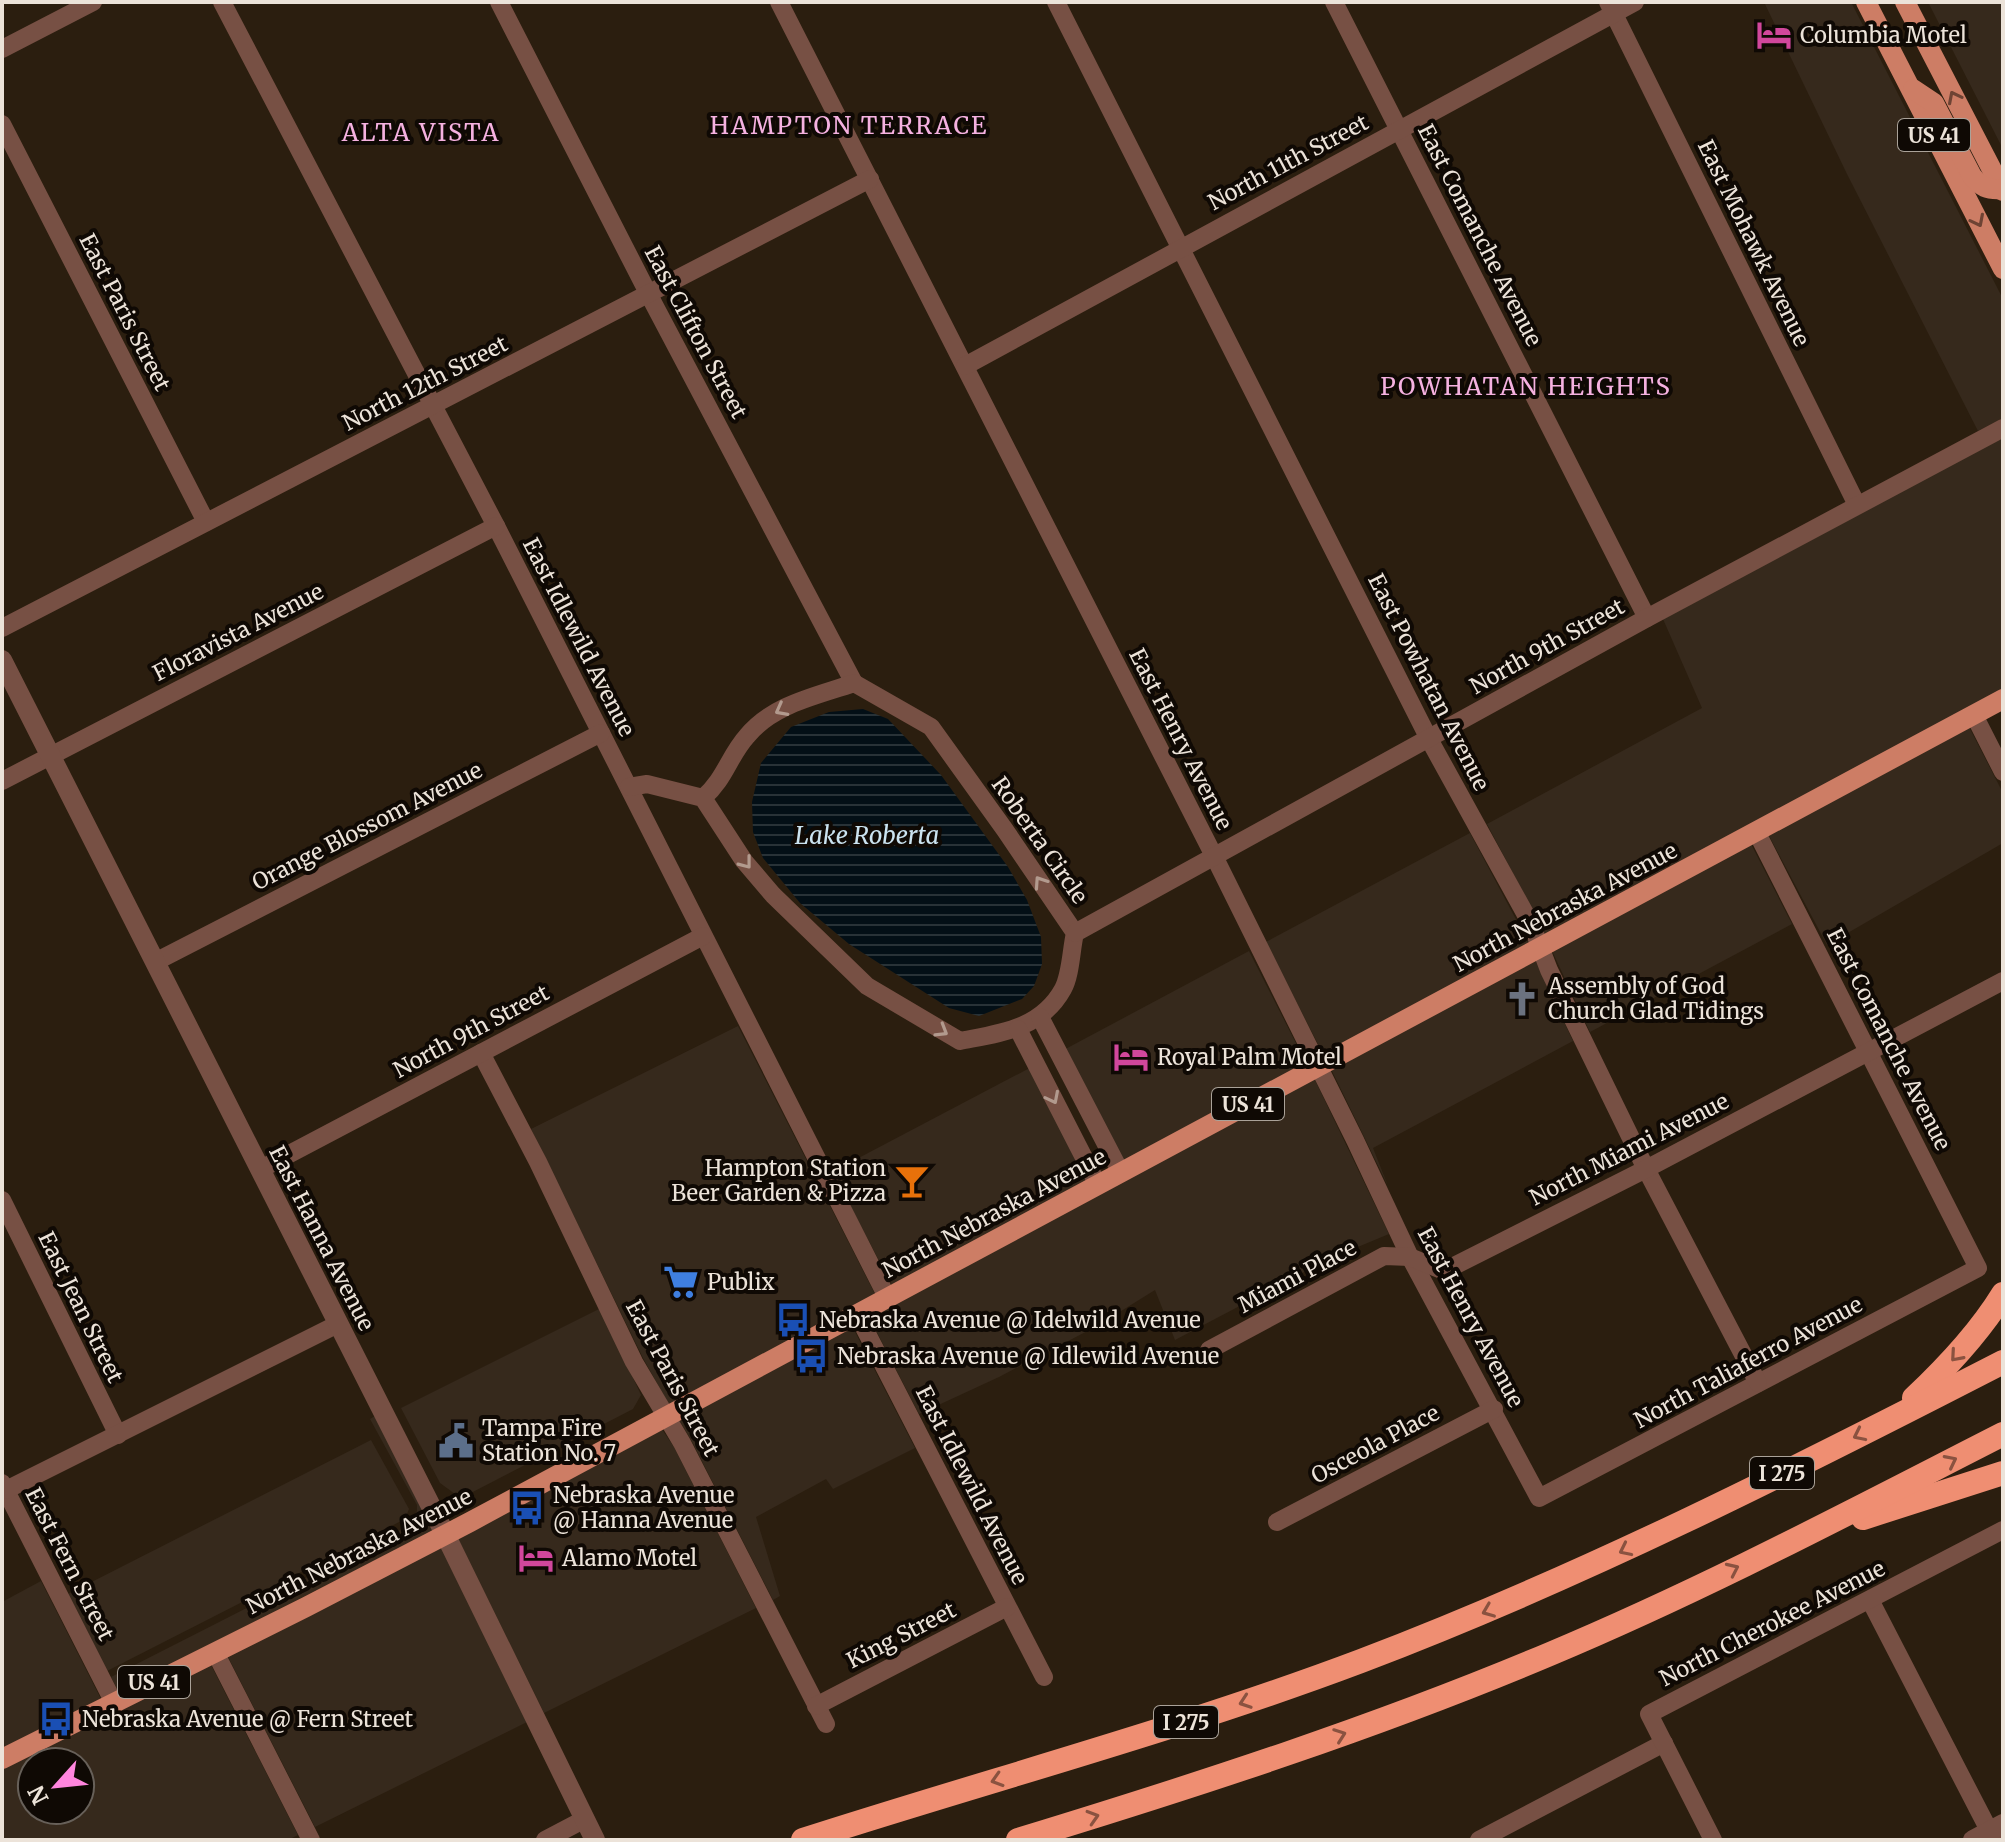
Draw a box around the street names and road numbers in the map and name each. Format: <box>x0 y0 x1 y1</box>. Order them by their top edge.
street label: North 11th Street <box>1203 108 1373 216</box>
street label: East Comanche Avenue <box>1412 119 1548 351</box>
road number: US 41 <box>1898 119 1970 151</box>
street label: East Mohawk Avenue <box>1692 135 1816 351</box>
street label: East Paris Street <box>73 229 177 396</box>
street label: East Clifton Street <box>639 241 754 424</box>
street label: North 12th Street <box>338 329 513 437</box>
street label: East Idlewild Avenue <box>517 533 641 741</box>
street label: East Powhatan Avenue <box>1362 569 1496 795</box>
street label: Floravista Avenue <box>148 577 328 687</box>
street label: North 9th Street <box>1465 592 1629 700</box>
street label: East Henry Avenue <box>1123 644 1239 834</box>
street label: Orange Blossom Avenue <box>247 756 487 896</box>
street label: Roberta Circle <box>986 771 1094 909</box>
street label: North Nebraska Avenue <box>1448 836 1682 978</box>
street label: East Comanche Avenue <box>1821 923 1957 1155</box>
street label: North 9th Street <box>388 978 554 1084</box>
street label: North Miami Avenue <box>1525 1087 1733 1211</box>
road number: US 41 <box>1212 1088 1284 1120</box>
street label: East Hanna Avenue <box>263 1141 381 1335</box>
street label: North Nebraska Avenue <box>877 1142 1111 1284</box>
street label: East Henry Avenue <box>1412 1222 1530 1412</box>
street label: East Jean Street <box>32 1227 130 1388</box>
street label: Miami Place <box>1233 1233 1361 1319</box>
street label: North Taliaferro Avenue <box>1629 1290 1867 1434</box>
street label: East Paris Street <box>620 1295 726 1461</box>
street label: East Idlewild Avenue <box>910 1381 1034 1589</box>
street label: Osceola Place <box>1306 1399 1444 1489</box>
road number: I 275 <box>1750 1457 1814 1489</box>
street label: North Nebraska Avenue <box>242 1482 476 1620</box>
street label: East Fern Street <box>19 1483 121 1646</box>
street label: North Cherokee Avenue <box>1655 1554 1889 1692</box>
street label: King Street <box>842 1595 961 1674</box>
road number: US 41 <box>118 1666 190 1698</box>
road number: I 275 <box>1154 1706 1218 1738</box>

